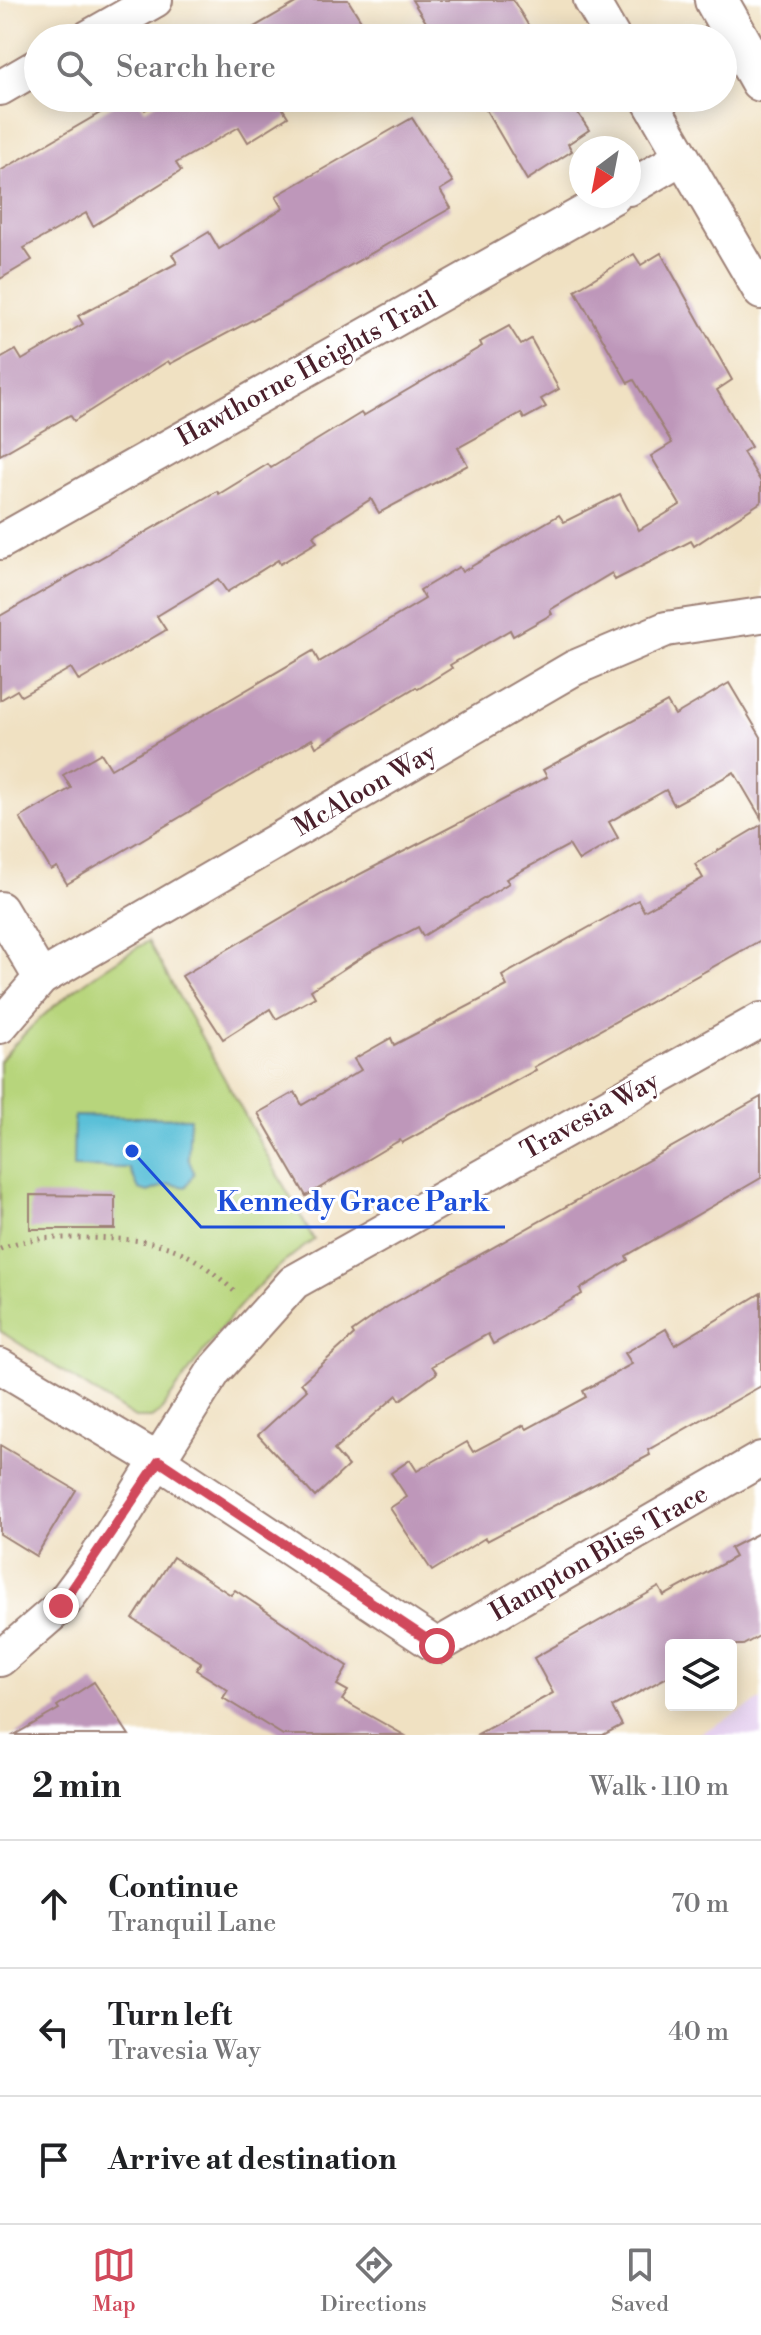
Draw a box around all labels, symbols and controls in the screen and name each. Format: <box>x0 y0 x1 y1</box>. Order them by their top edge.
search box <box>24 24 737 112</box>
icon: search <box>52 46 96 90</box>
text: Search here <box>116 49 276 87</box>
north arrow <box>569 136 641 208</box>
street label: Hawthorne Heights Trail <box>171 284 443 454</box>
street label: McAloon Way <box>288 736 442 844</box>
street label: Travesia Way <box>515 1065 665 1167</box>
callout: Kennedy Grace Park <box>201 1175 505 1227</box>
text: Kennedy Grace Park <box>217 1185 490 1220</box>
street label: Hampton Bliss Trace <box>484 1478 714 1628</box>
route end <box>43 1588 79 1624</box>
route start <box>419 1628 455 1664</box>
map controls <box>665 1639 737 1711</box>
button: layers <box>665 1639 737 1711</box>
text: 2 min <box>32 1766 121 1808</box>
text: Walk · 110 m <box>590 1771 729 1803</box>
text: Continue <box>108 1869 239 1907</box>
icon: ahead <box>32 1882 76 1926</box>
text: 70 m <box>671 1888 729 1920</box>
text: Tranquil Lane <box>108 1907 276 1939</box>
text: Turn left <box>108 1997 232 2035</box>
icon: left <box>32 2010 76 2054</box>
text: 40 m <box>668 2016 729 2048</box>
text: Travesia Way <box>108 2035 261 2067</box>
icon: arrive <box>32 2138 76 2182</box>
text: Arrive at destination <box>108 2141 397 2179</box>
tab: Map <box>92 2243 136 2318</box>
tab: Directions <box>321 2243 427 2318</box>
tab: Saved <box>611 2243 669 2318</box>

